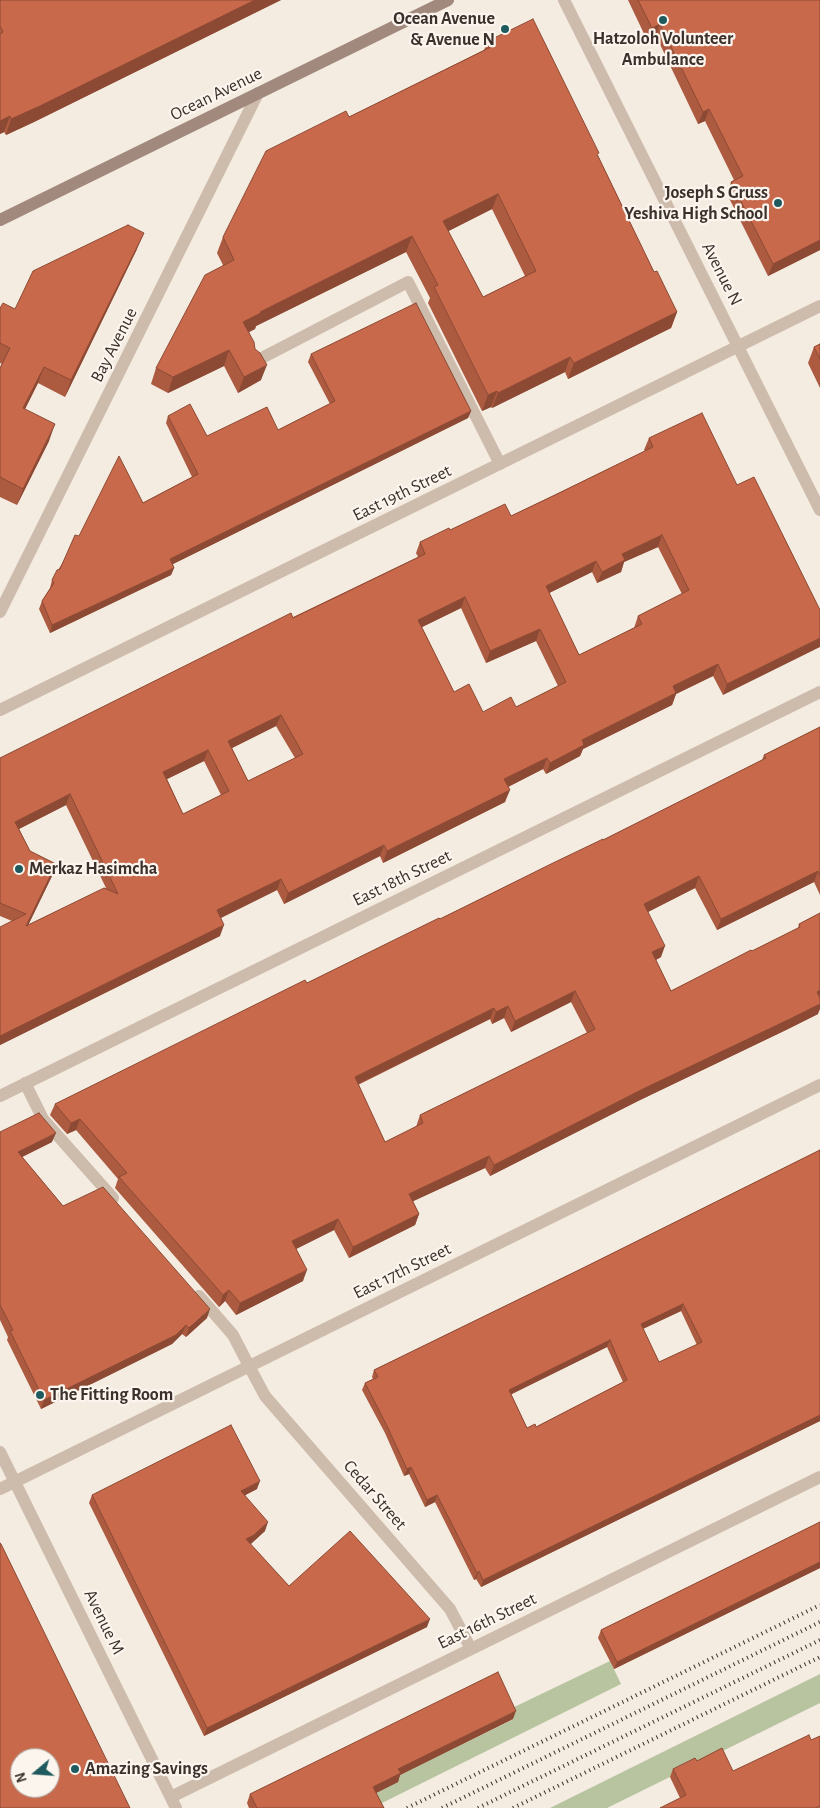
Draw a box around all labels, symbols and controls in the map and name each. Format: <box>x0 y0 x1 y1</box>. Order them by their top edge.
place label: Ocean Avenue & Avenue N <box>393 8 495 50</box>
marker: Hatzoloh Volunteer Ambulance <box>657 14 669 26</box>
marker: Ocean Avenue & Avenue N <box>499 23 511 35</box>
place label: Hatzoloh Volunteer Ambulance <box>593 28 733 70</box>
street label: Ocean Avenue <box>167 62 265 126</box>
place label: Joseph S Gruss Yeshiva High School <box>624 182 768 224</box>
marker: Joseph S Gruss Yeshiva High School <box>772 197 784 209</box>
street label: Avenue N <box>697 239 747 309</box>
street label: Bay Avenue <box>86 304 142 386</box>
street label: East 19th Street <box>349 460 455 526</box>
street label: East 18th Street <box>349 845 455 911</box>
place label: Merkaz Hasimcha <box>29 858 157 880</box>
marker: Merkaz Hasimcha <box>13 863 25 875</box>
street label: East 17th Street <box>350 1238 454 1304</box>
place label: The Fitting Room <box>50 1384 173 1406</box>
marker: The Fitting Room <box>34 1389 46 1401</box>
street label: Cedar Street <box>339 1455 411 1535</box>
street label: Avenue M <box>79 1586 129 1658</box>
street label: East 16th Street <box>434 1588 540 1654</box>
north arrow <box>10 1748 60 1798</box>
place label: Amazing Savings <box>85 1758 208 1780</box>
marker: Amazing Savings <box>69 1763 81 1775</box>
text: N <box>14 1771 30 1784</box>

